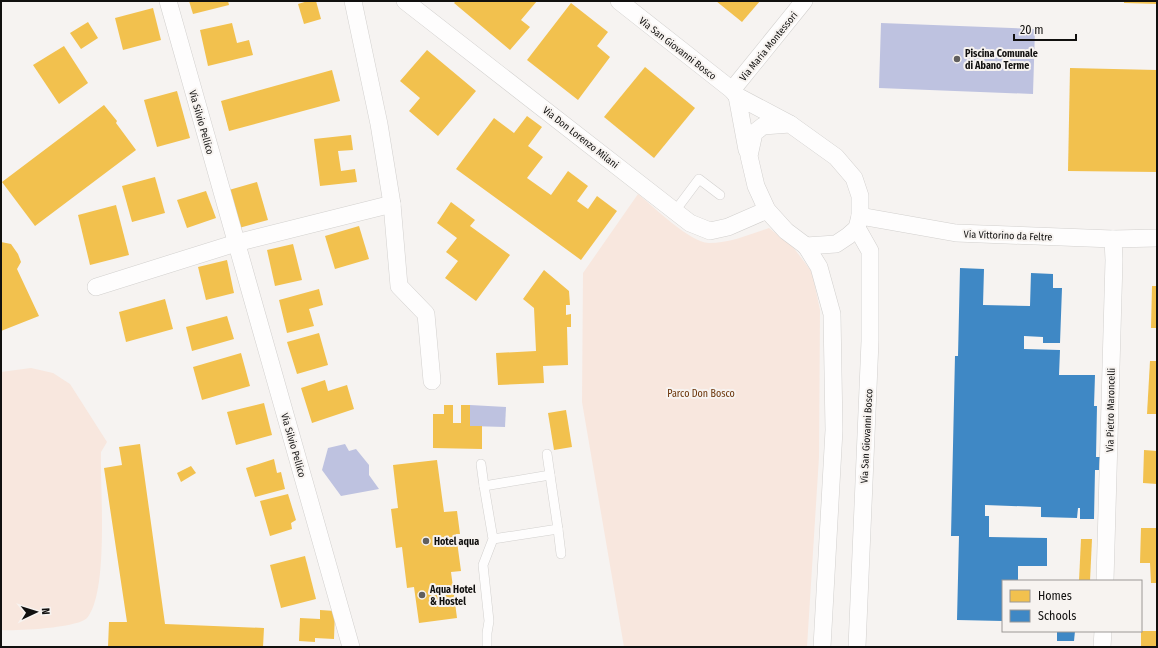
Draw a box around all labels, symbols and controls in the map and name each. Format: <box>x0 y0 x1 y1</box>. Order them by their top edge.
street label: Via Maria Montessori <box>737 10 800 84</box>
street label: Via San Giovanni Bosco <box>636 15 718 83</box>
scale bar <box>1014 16 1076 42</box>
text: 20 m <box>1020 23 1044 37</box>
place label: Piscina Comunale di Abano Terme <box>965 48 1038 72</box>
marker: Piscina Comunale di Abano Terme <box>952 54 962 64</box>
street label: Via Silvio Pellico <box>186 89 216 156</box>
street label: Via Don Lorenzo Milani <box>540 104 621 171</box>
street label: Via Vittorino da Feltre <box>963 228 1053 244</box>
street label: Via Pietro Maroncelli <box>1104 368 1118 452</box>
park label: Parco Don Bosco <box>667 388 735 400</box>
street label: Via San Giovanni Bosco <box>859 388 875 484</box>
street label: Via Silvio Pellico <box>278 412 308 479</box>
marker: Hotel aqua <box>421 536 431 546</box>
place label: Hotel aqua <box>434 536 479 548</box>
legend <box>1002 580 1142 632</box>
place label: Aqua Hotel & Hostel <box>429 584 476 608</box>
text: Homes <box>1038 589 1072 603</box>
marker: Aqua Hotel & Hostel <box>417 590 427 600</box>
north arrow <box>16 592 56 632</box>
text: N <box>39 608 52 615</box>
text: Schools <box>1038 609 1076 623</box>

